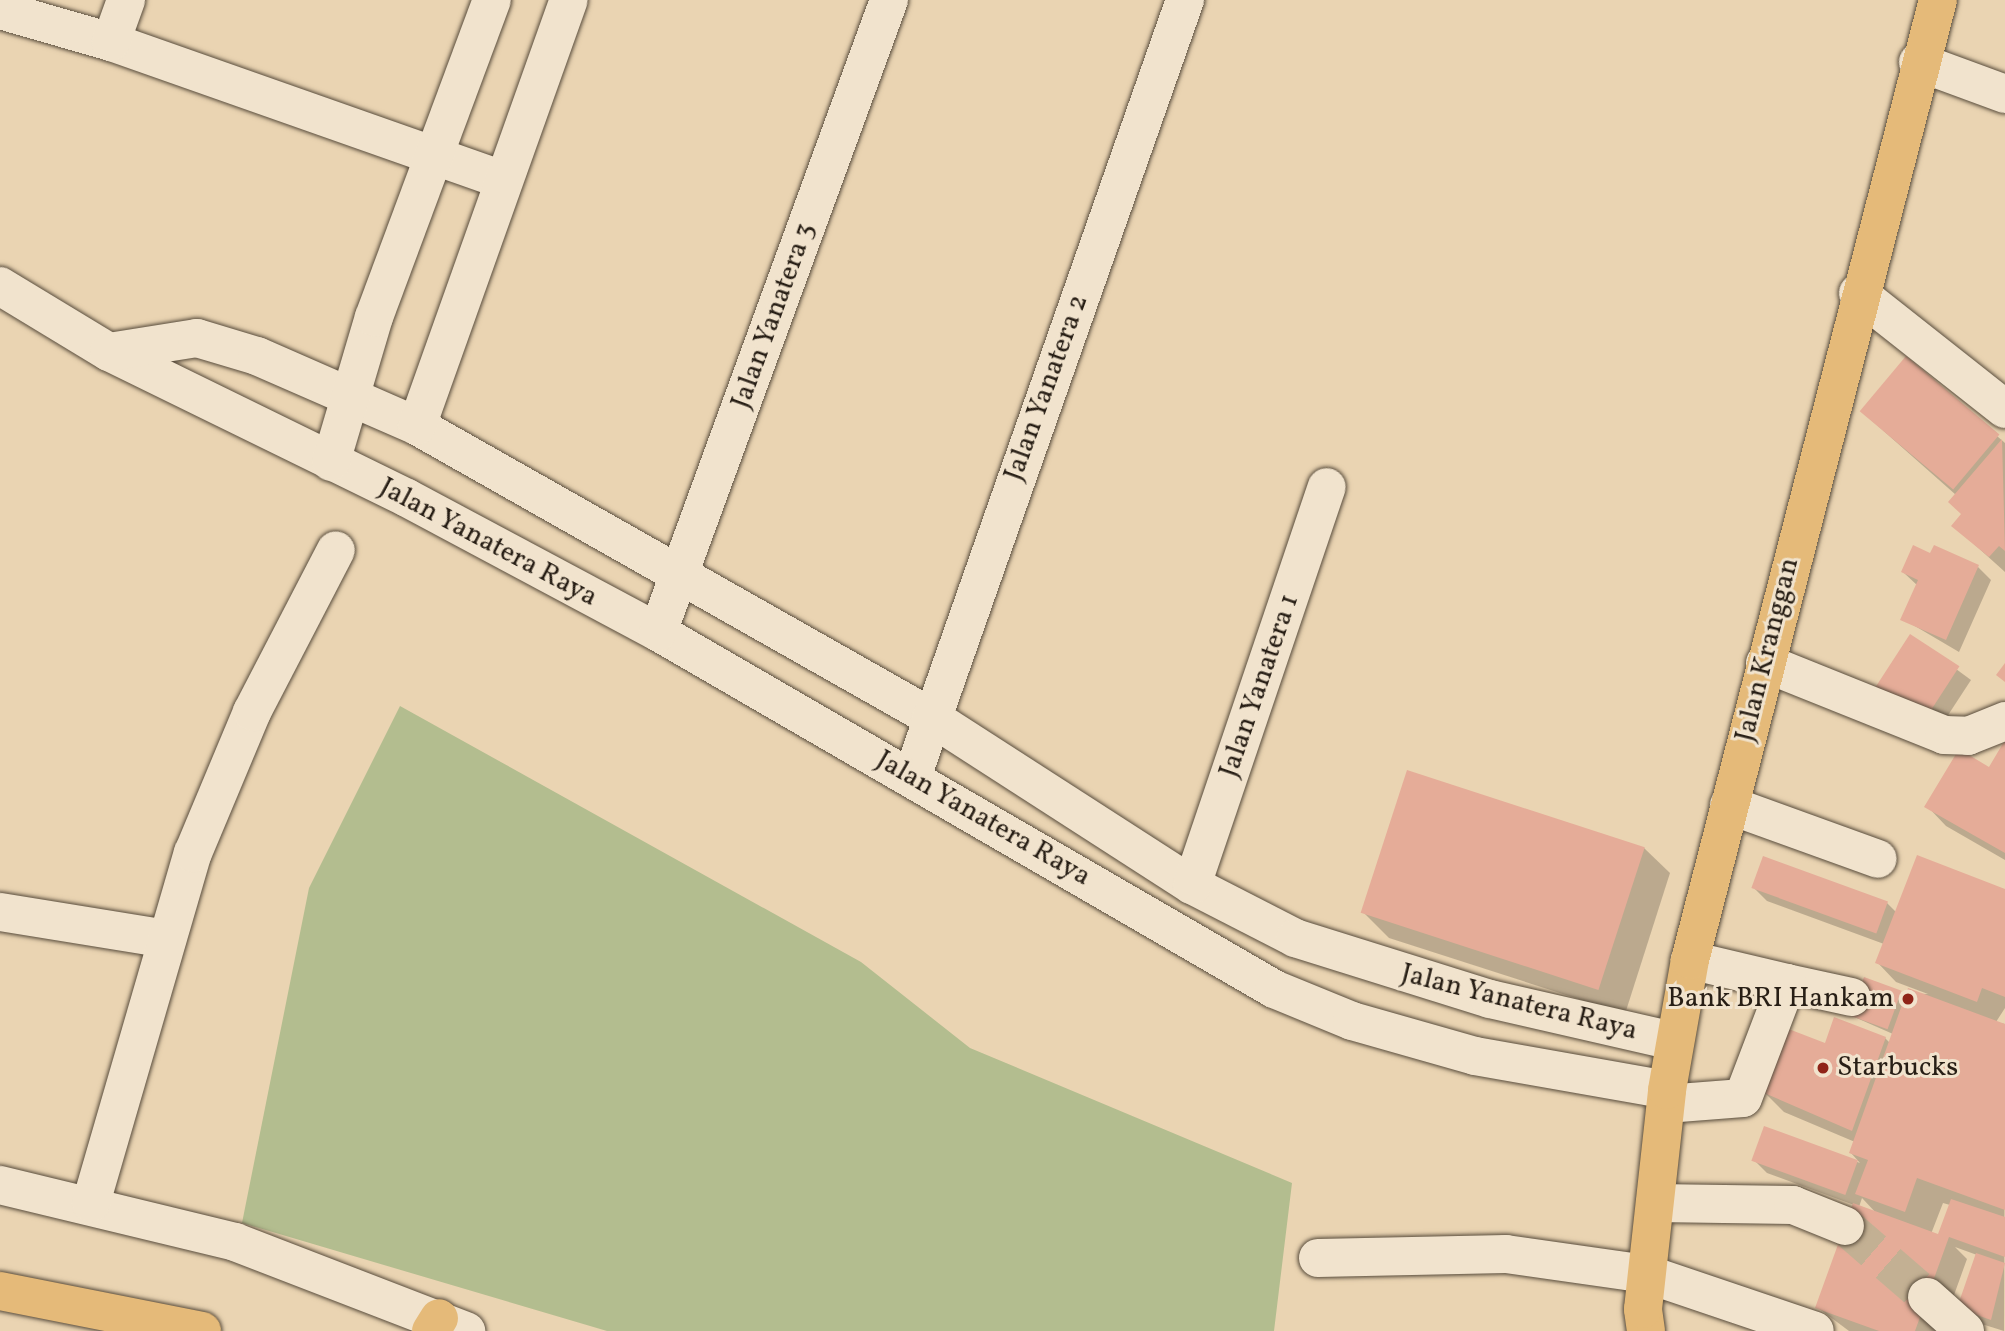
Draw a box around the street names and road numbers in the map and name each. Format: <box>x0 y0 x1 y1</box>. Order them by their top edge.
street label: Jalan Yanatera 3 <box>725 218 823 414</box>
street label: Jalan Yanatera 2 <box>998 290 1096 486</box>
street label: Jalan Yanatera Raya <box>373 471 603 615</box>
street label: Jalan Kranggan <box>1729 555 1807 745</box>
street label: Jalan Yanatera 1 <box>1213 589 1307 783</box>
street label: Jalan Yanatera Raya <box>869 744 1097 894</box>
street label: Jalan Yanatera Raya <box>1397 957 1641 1049</box>

